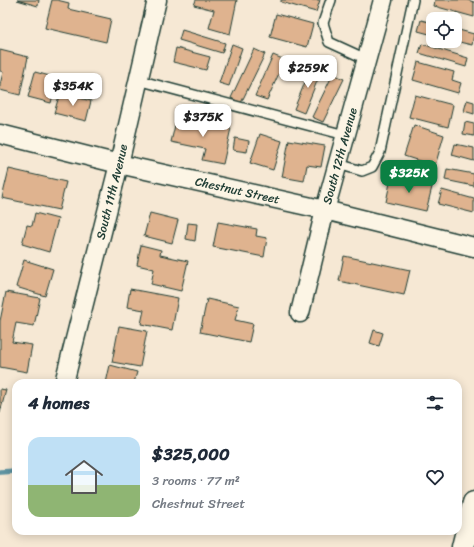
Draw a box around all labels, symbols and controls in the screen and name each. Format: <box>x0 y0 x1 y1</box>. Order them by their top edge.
map controls <box>426 12 462 48</box>
button: locate <box>426 12 462 48</box>
pin: $259K <box>280 55 336 89</box>
text: $259K <box>288 56 328 79</box>
pin: $354K <box>45 73 101 107</box>
text: $354K <box>53 74 93 97</box>
pin: $375K <box>175 104 231 138</box>
text: $375K <box>183 105 223 128</box>
street label: South 12th Avenue <box>316 105 364 207</box>
street label: South 11th Avenue <box>89 142 134 242</box>
pin: $325K <box>381 160 437 194</box>
text: $325K <box>389 161 429 184</box>
street label: Chestnut Street <box>193 170 282 211</box>
text: 4 homes <box>28 388 89 418</box>
icon: filters <box>424 392 446 414</box>
text: $325,000 <box>152 439 230 469</box>
icon: home <box>60 453 108 501</box>
icon: heart <box>424 466 446 488</box>
text: 3 rooms · 77 m² <box>152 469 240 492</box>
text: Chestnut Street <box>152 492 245 515</box>

